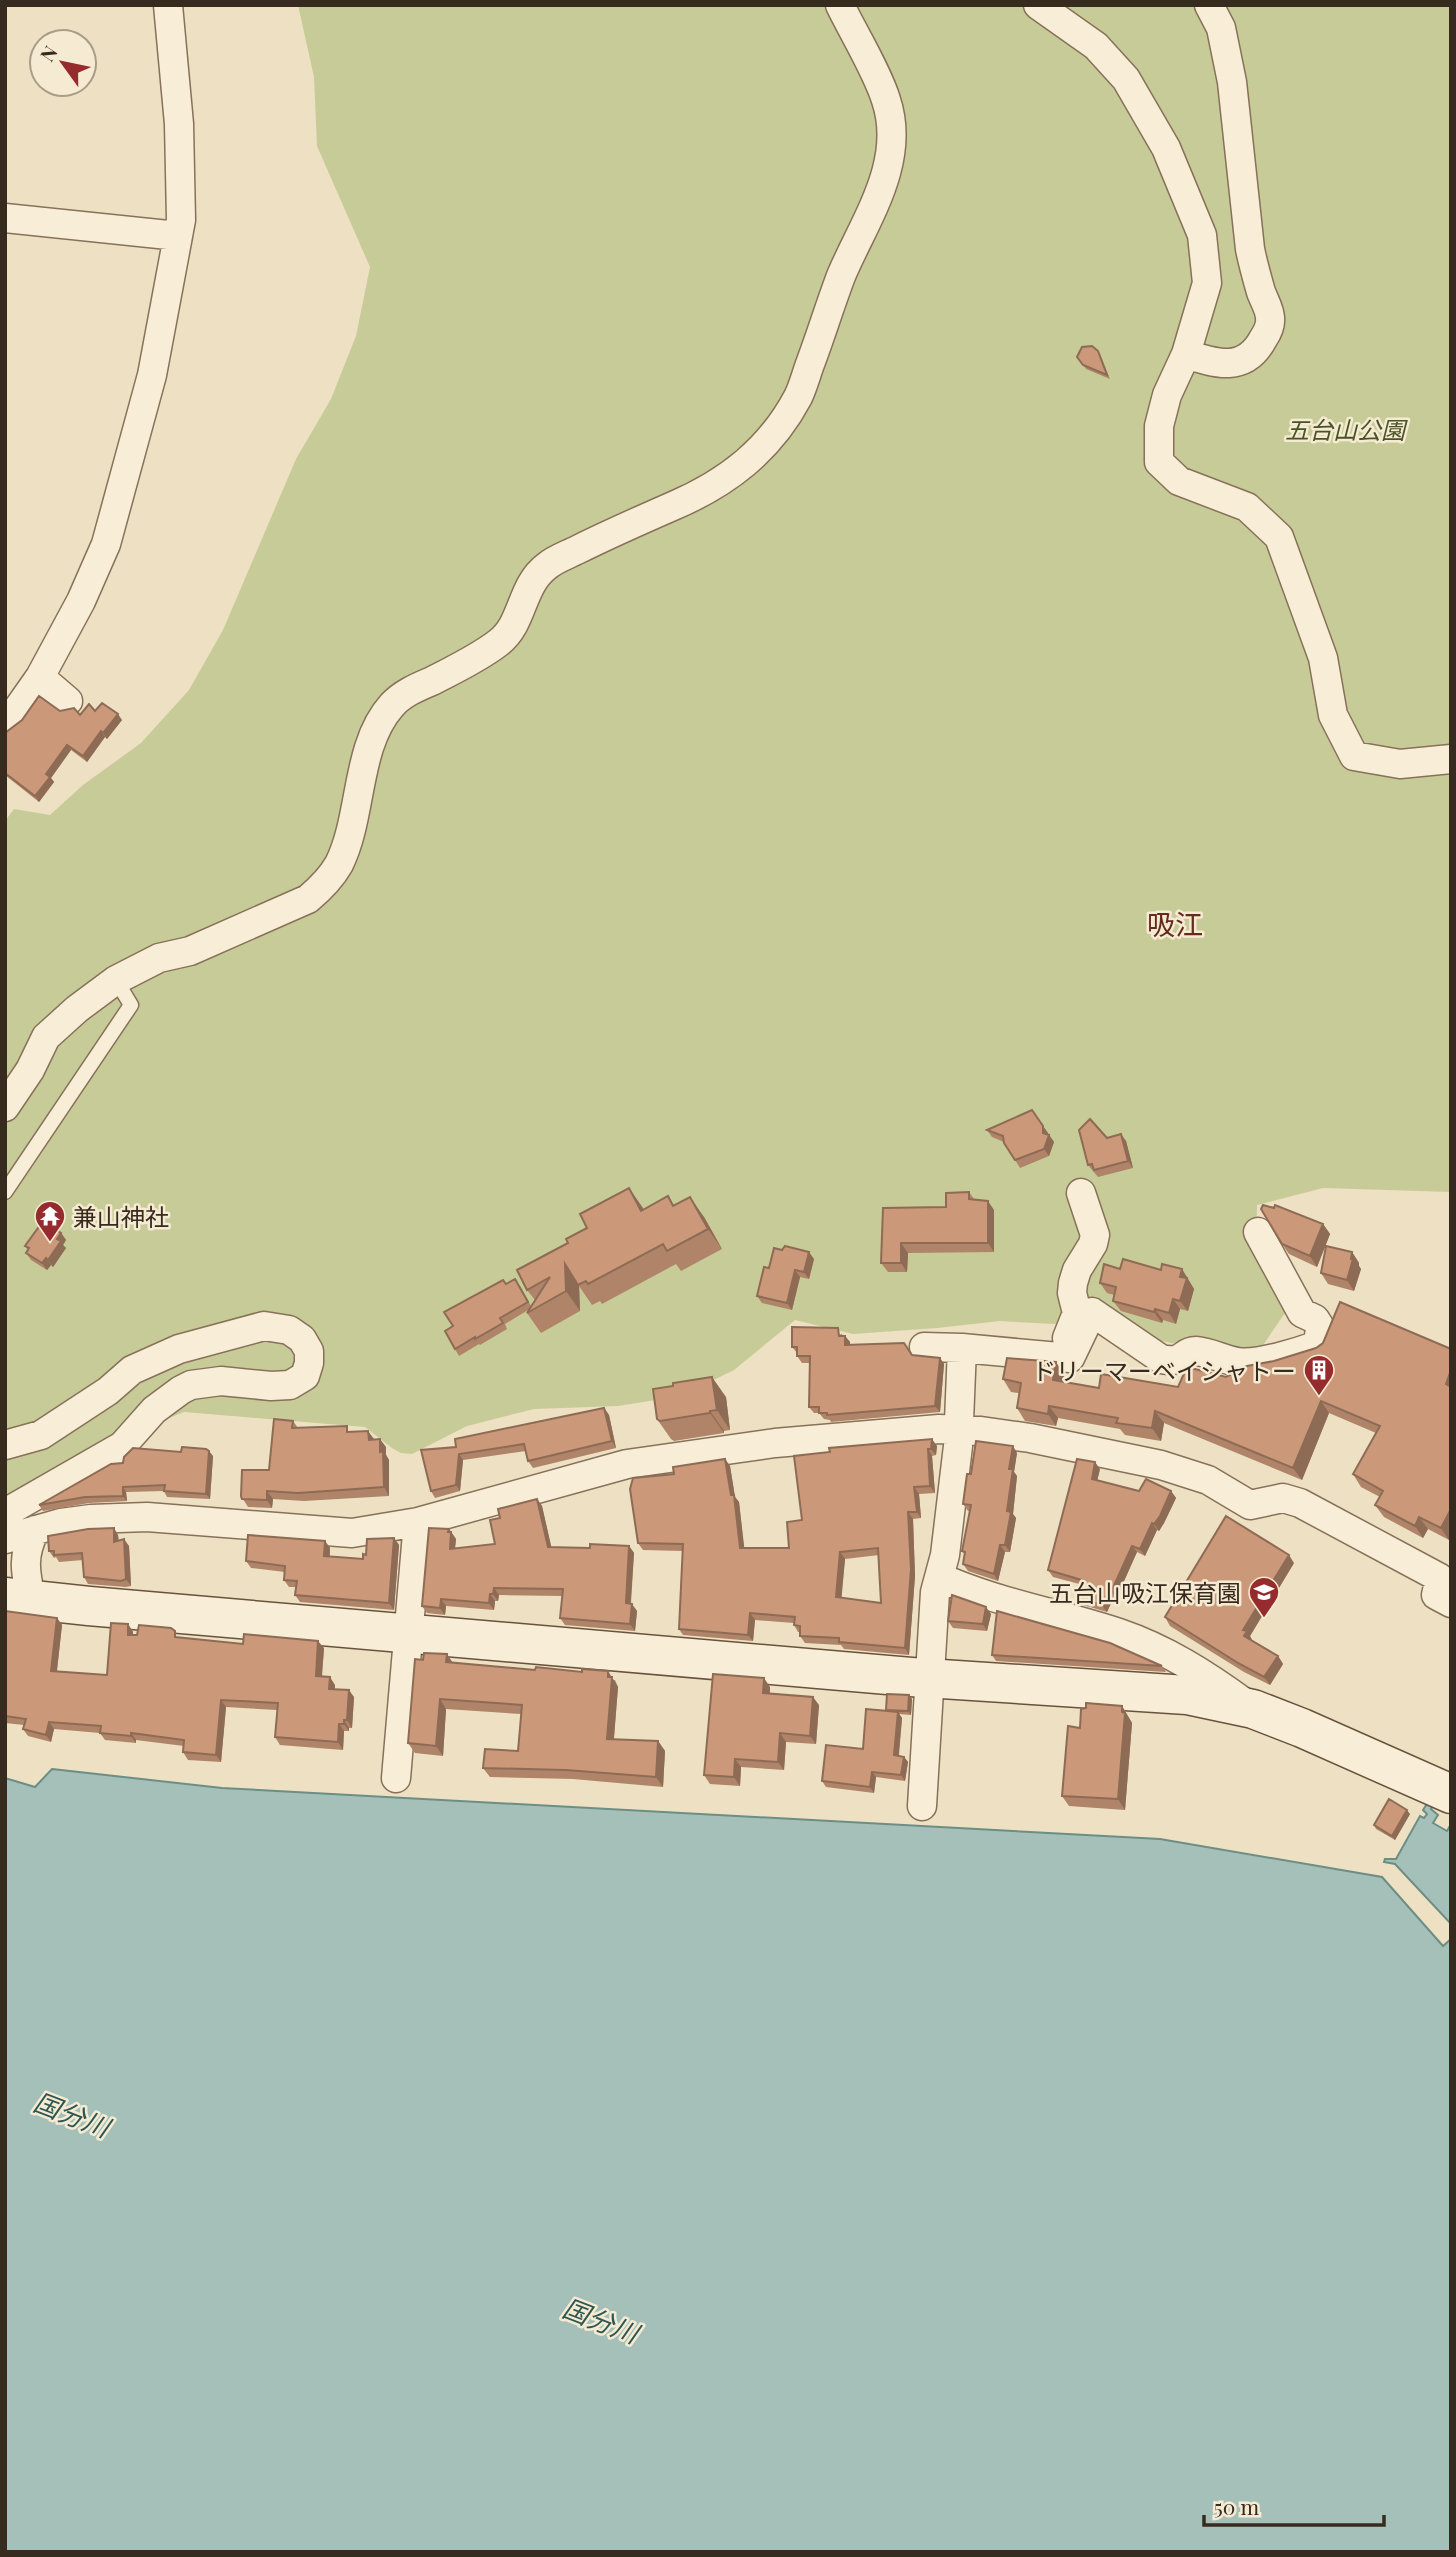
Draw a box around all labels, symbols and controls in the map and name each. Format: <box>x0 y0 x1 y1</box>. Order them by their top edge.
north arrow <box>28 28 98 98</box>
text: N <box>33 40 63 66</box>
park label: 五台山公園 <box>1285 413 1408 445</box>
district label: 吸江 <box>1147 905 1203 942</box>
temple icon: 兼山神社 <box>33 1199 67 1243</box>
place label: 兼山神社 <box>73 1200 169 1232</box>
building icon: ドリーマーベイシャトー <box>1302 1353 1336 1397</box>
place label: ドリーマーベイシャトー <box>1032 1354 1296 1386</box>
school or university icon: 五台山吸江保育園 <box>1247 1575 1281 1619</box>
place label: 五台山吸江保育園 <box>1049 1576 1241 1608</box>
water label: 国分川 <box>29 2084 117 2145</box>
water label: 国分川 <box>558 2290 646 2351</box>
scale bar <box>1204 2484 1384 2528</box>
text: 50 m <box>1214 2492 1260 2520</box>

